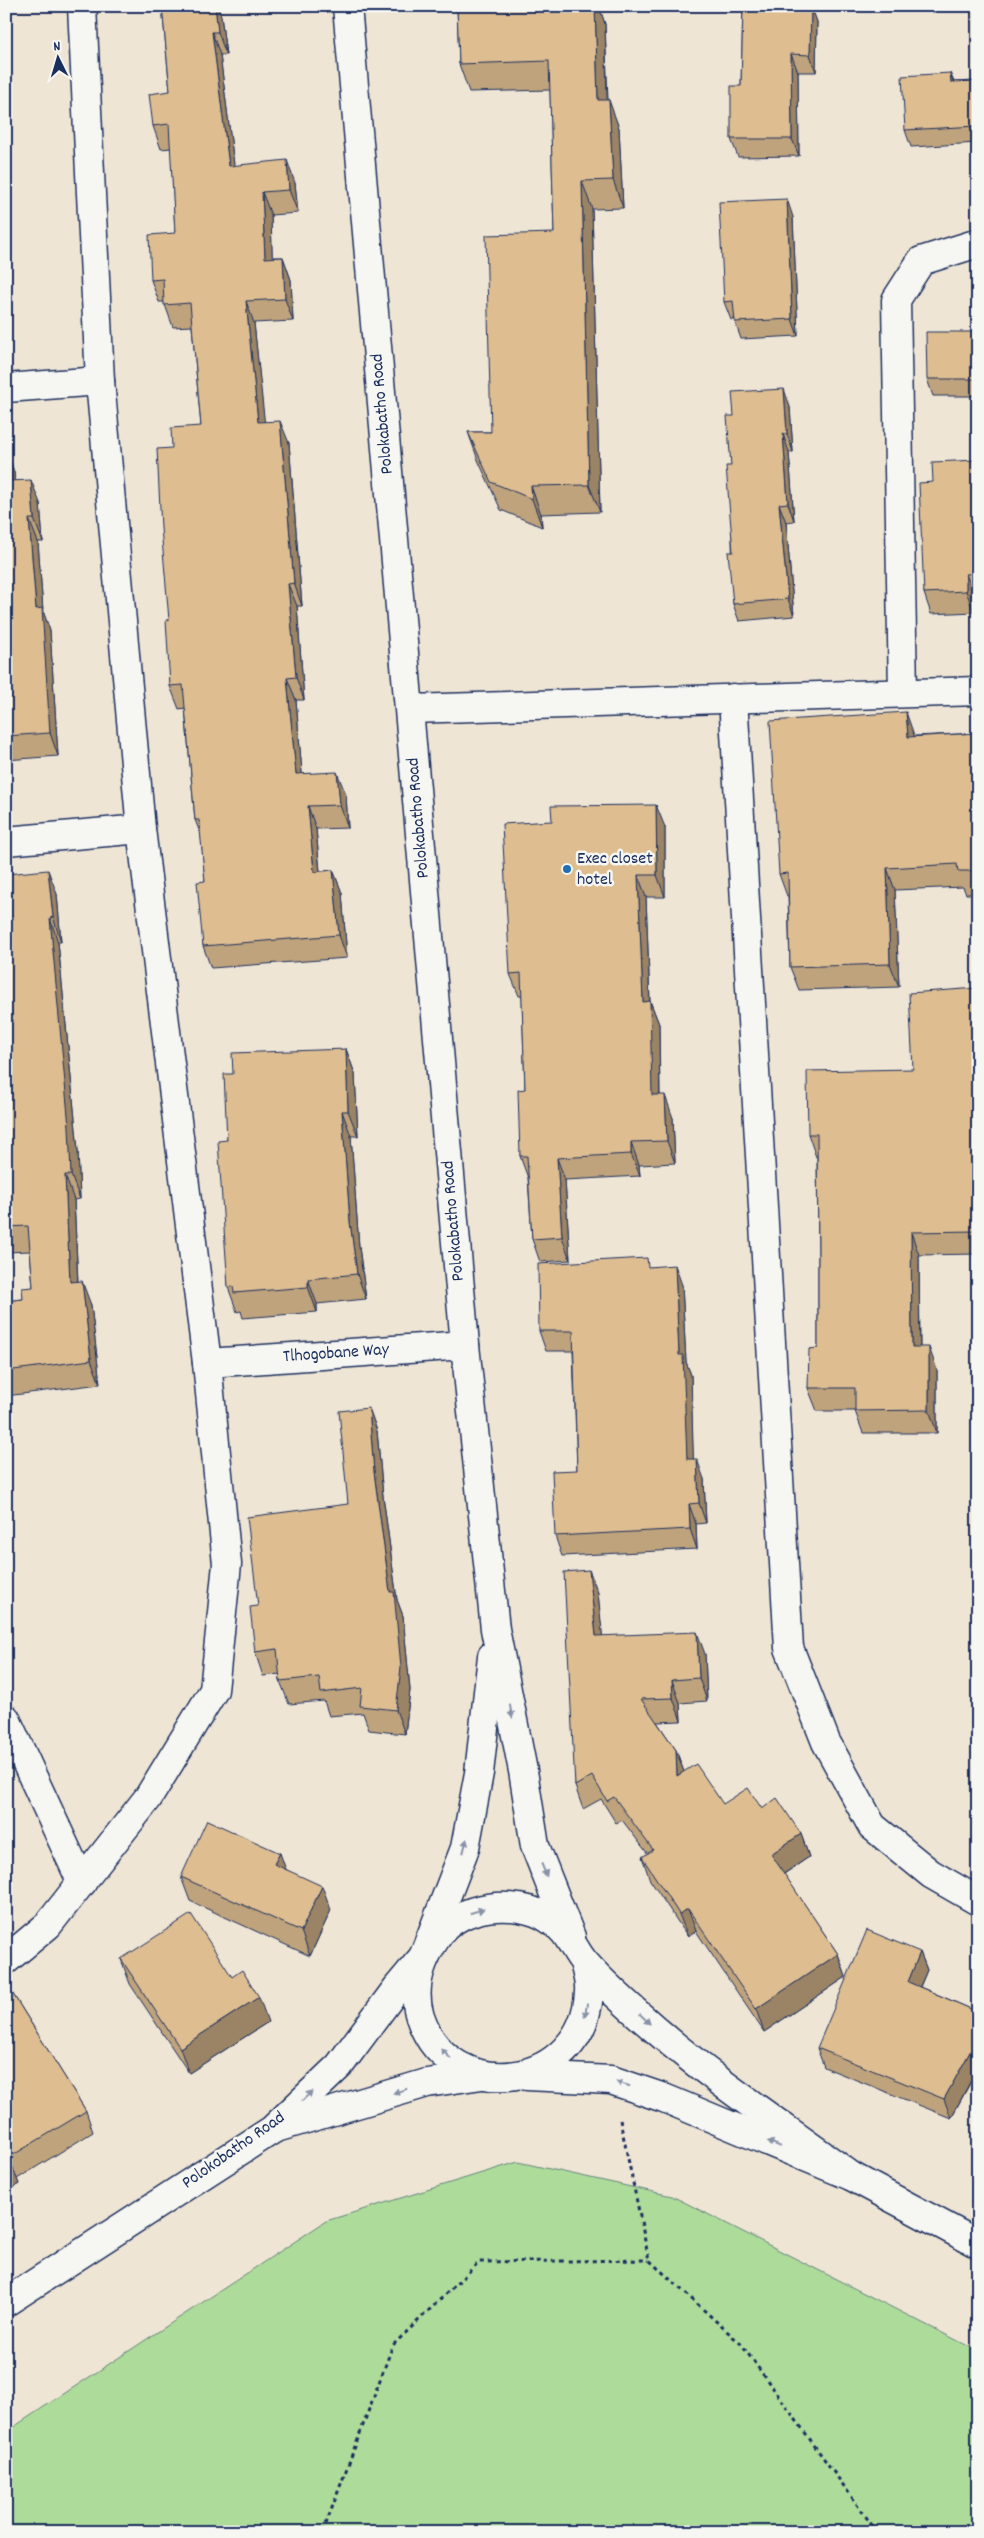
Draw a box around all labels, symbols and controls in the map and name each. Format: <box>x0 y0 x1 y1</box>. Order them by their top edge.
north arrow <box>32 32 82 82</box>
text: N <box>53 37 61 57</box>
street label: Polokabatho Road <box>365 353 401 475</box>
street label: Polokabatho Road <box>401 757 437 879</box>
place label: Exec closet hotel <box>577 847 653 893</box>
marker: Exec closet hotel <box>561 863 573 875</box>
street label: Polokabatho Road <box>436 1160 472 1282</box>
street label: Tlhogobane Way <box>282 1338 391 1370</box>
one-way arrow <box>507 1704 515 1719</box>
one-way arrow <box>461 1839 469 1854</box>
one-way arrow <box>540 1863 548 1878</box>
one-way arrow <box>470 1906 485 1914</box>
one-way arrow <box>582 2002 590 2018</box>
one-way arrow <box>638 2013 650 2025</box>
one-way arrow <box>440 2049 452 2061</box>
one-way arrow <box>615 2080 630 2088</box>
one-way arrow <box>393 2087 408 2095</box>
one-way arrow <box>301 2090 313 2102</box>
street label: Polokobatho Road <box>177 2106 291 2196</box>
one-way arrow <box>766 2140 781 2148</box>

